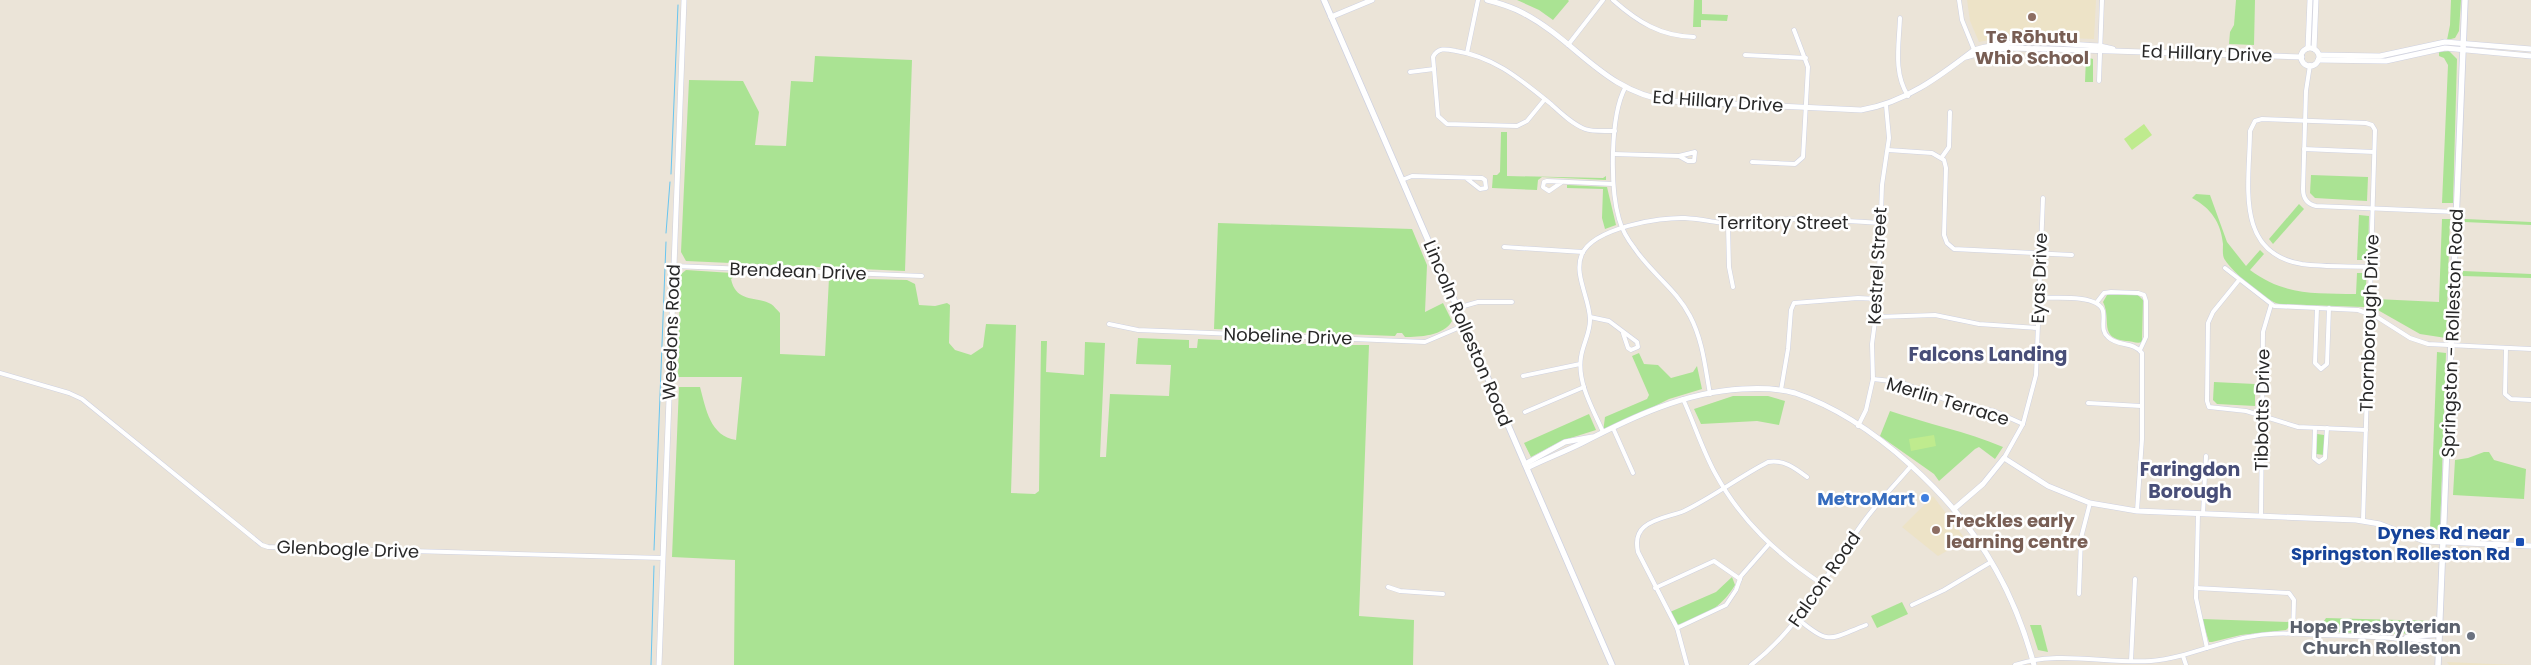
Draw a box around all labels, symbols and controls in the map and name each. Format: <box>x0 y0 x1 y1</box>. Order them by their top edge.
marker: Te Rōhutu Whio School <box>2026 11 2038 23</box>
place label: Te Rōhutu Whio School <box>1975 24 2089 70</box>
street label: Ed Hillary Drive <box>2141 38 2273 68</box>
street label: Ed Hillary Drive <box>1652 84 1784 118</box>
street label: Kestrel Street <box>1861 207 1893 325</box>
street label: Springston - Rolleston Road <box>2435 208 2469 458</box>
street label: Territory Street <box>1717 210 1849 235</box>
street label: Eyas Drive <box>2025 232 2053 324</box>
street label: Thornborough Drive <box>2353 234 2385 412</box>
street label: Lincoln Rolleston Road <box>1417 236 1519 430</box>
street label: Brendean Drive <box>729 256 867 286</box>
street label: Weedons Road <box>656 264 686 400</box>
street label: Nobeline Drive <box>1223 321 1353 351</box>
district label: Falcons Landing <box>1909 341 2067 368</box>
street label: Tibbotts Drive <box>2248 349 2276 471</box>
street label: Merlin Terrace <box>1884 370 2012 432</box>
district label: Faringdon Borough <box>2140 456 2240 505</box>
place label: MetroMart <box>1817 486 1915 511</box>
marker: MetroMart <box>1919 492 1931 504</box>
place label: Freckles early learning centre <box>1946 508 2088 554</box>
place label: Dynes Rd near Springston Rolleston Rd <box>2291 520 2510 566</box>
marker: Freckles early learning centre <box>1930 524 1942 536</box>
street label: Falcon Road <box>1782 526 1866 632</box>
street label: Glenbogle Drive <box>276 534 420 564</box>
marker: Dynes Rd near Springston Rolleston Rd <box>2514 536 2526 548</box>
place label: Hope Presbyterian Church Rolleston <box>2290 614 2461 660</box>
marker: Hope Presbyterian Church Rolleston <box>2465 630 2477 642</box>

